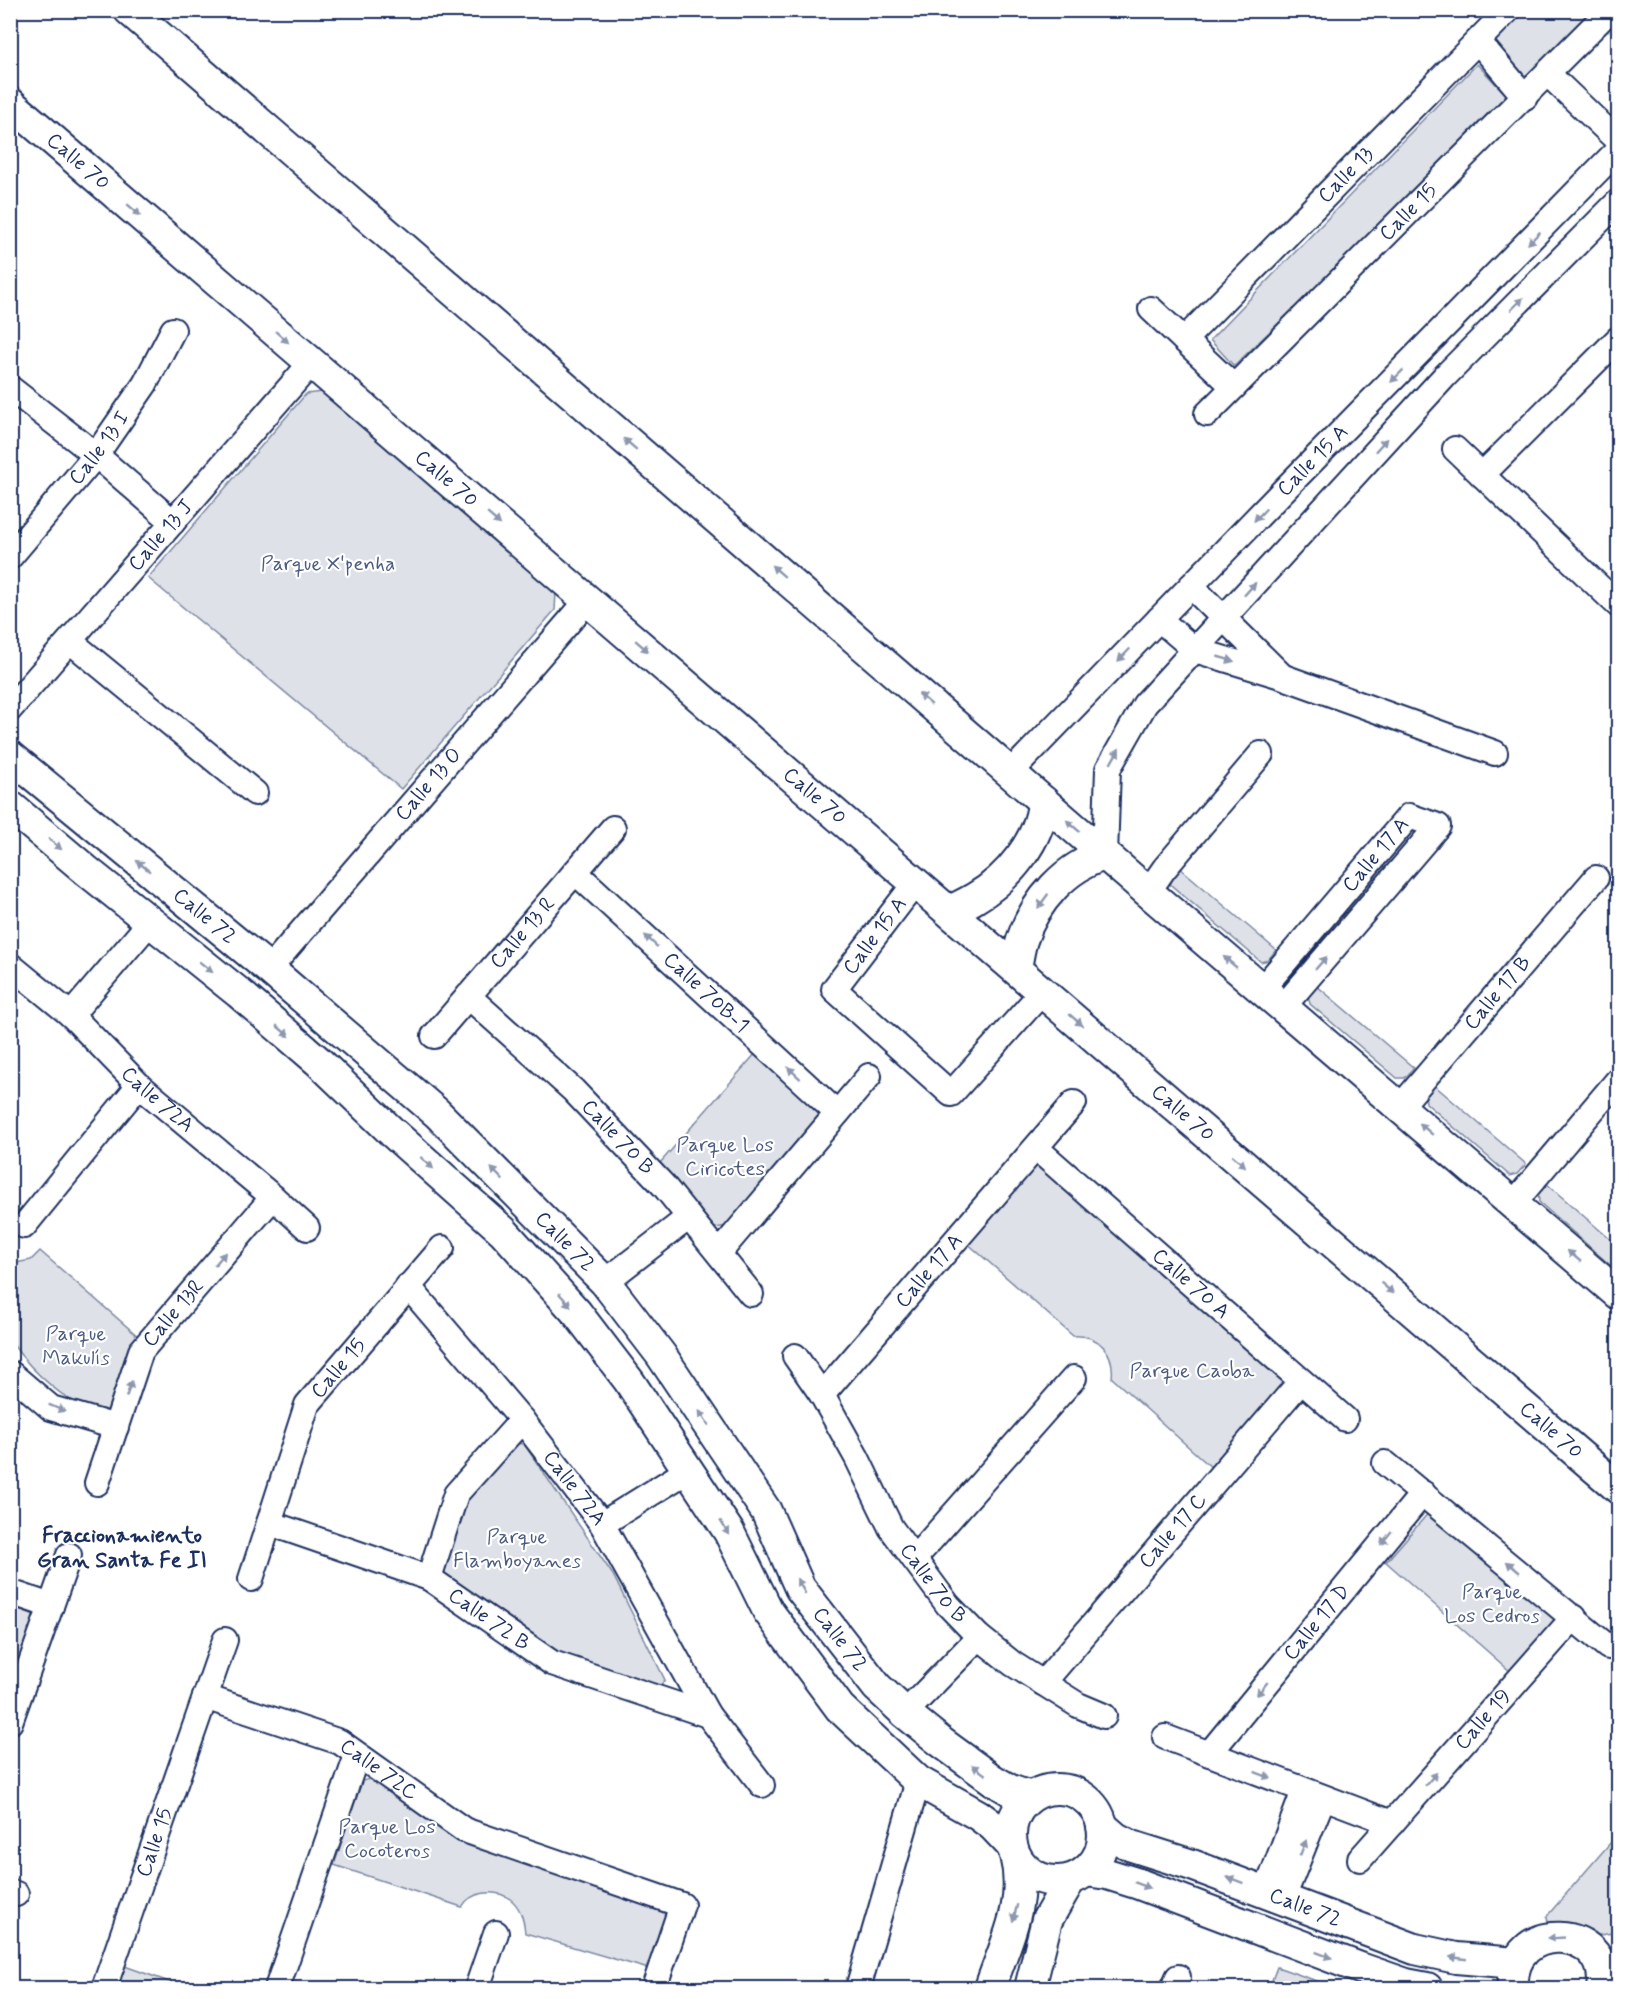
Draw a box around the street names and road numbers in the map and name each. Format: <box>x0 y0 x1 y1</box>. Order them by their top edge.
street label: Calle 70 <box>40 126 116 197</box>
street label: Calle 13 <box>1312 141 1380 210</box>
street label: Calle 15 <box>1373 177 1443 247</box>
street label: Calle 13 I <box>63 405 136 491</box>
street label: Calle 15 A <box>1271 418 1355 503</box>
street label: Calle 70 <box>409 444 484 514</box>
street label: Calle 13 J <box>122 493 200 578</box>
street label: Calle 13 O <box>389 742 468 827</box>
street label: Calle 70 <box>777 761 852 831</box>
street label: Calle 17 A <box>1336 811 1416 898</box>
street label: Calle 72 <box>167 882 242 951</box>
street label: Calle 13 R <box>484 891 562 975</box>
street label: Calle 15 A <box>836 891 914 981</box>
street label: Calle 70B-1 <box>657 946 755 1039</box>
street label: Calle 17 B <box>1458 950 1537 1036</box>
street label: Calle 72A <box>115 1060 200 1139</box>
street label: Calle 70 <box>1145 1078 1221 1149</box>
street label: Calle 70 B <box>575 1093 660 1181</box>
street label: Calle 72 <box>529 1205 601 1278</box>
street label: Calle 17 A <box>889 1228 969 1314</box>
street label: Calle 70 A <box>1146 1242 1236 1326</box>
street label: Calle 13R <box>136 1273 211 1353</box>
street label: Calle 15 <box>305 1332 372 1405</box>
street label: Calle 70 <box>1513 1395 1589 1466</box>
street label: Calle 72A <box>536 1445 613 1532</box>
street label: Calle 17 C <box>1133 1487 1213 1575</box>
street label: Calle 70 B <box>893 1538 973 1630</box>
street label: Calle 17 D <box>1277 1578 1356 1667</box>
street label: Calle 72 B <box>442 1581 535 1658</box>
street label: Calle 72 <box>806 1601 874 1677</box>
street label: Calle 19 <box>1449 1683 1518 1756</box>
street label: Calle 72C <box>334 1732 424 1807</box>
street label: Calle 15 <box>130 1804 180 1881</box>
street label: Calle 72 <box>1265 1881 1345 1934</box>

